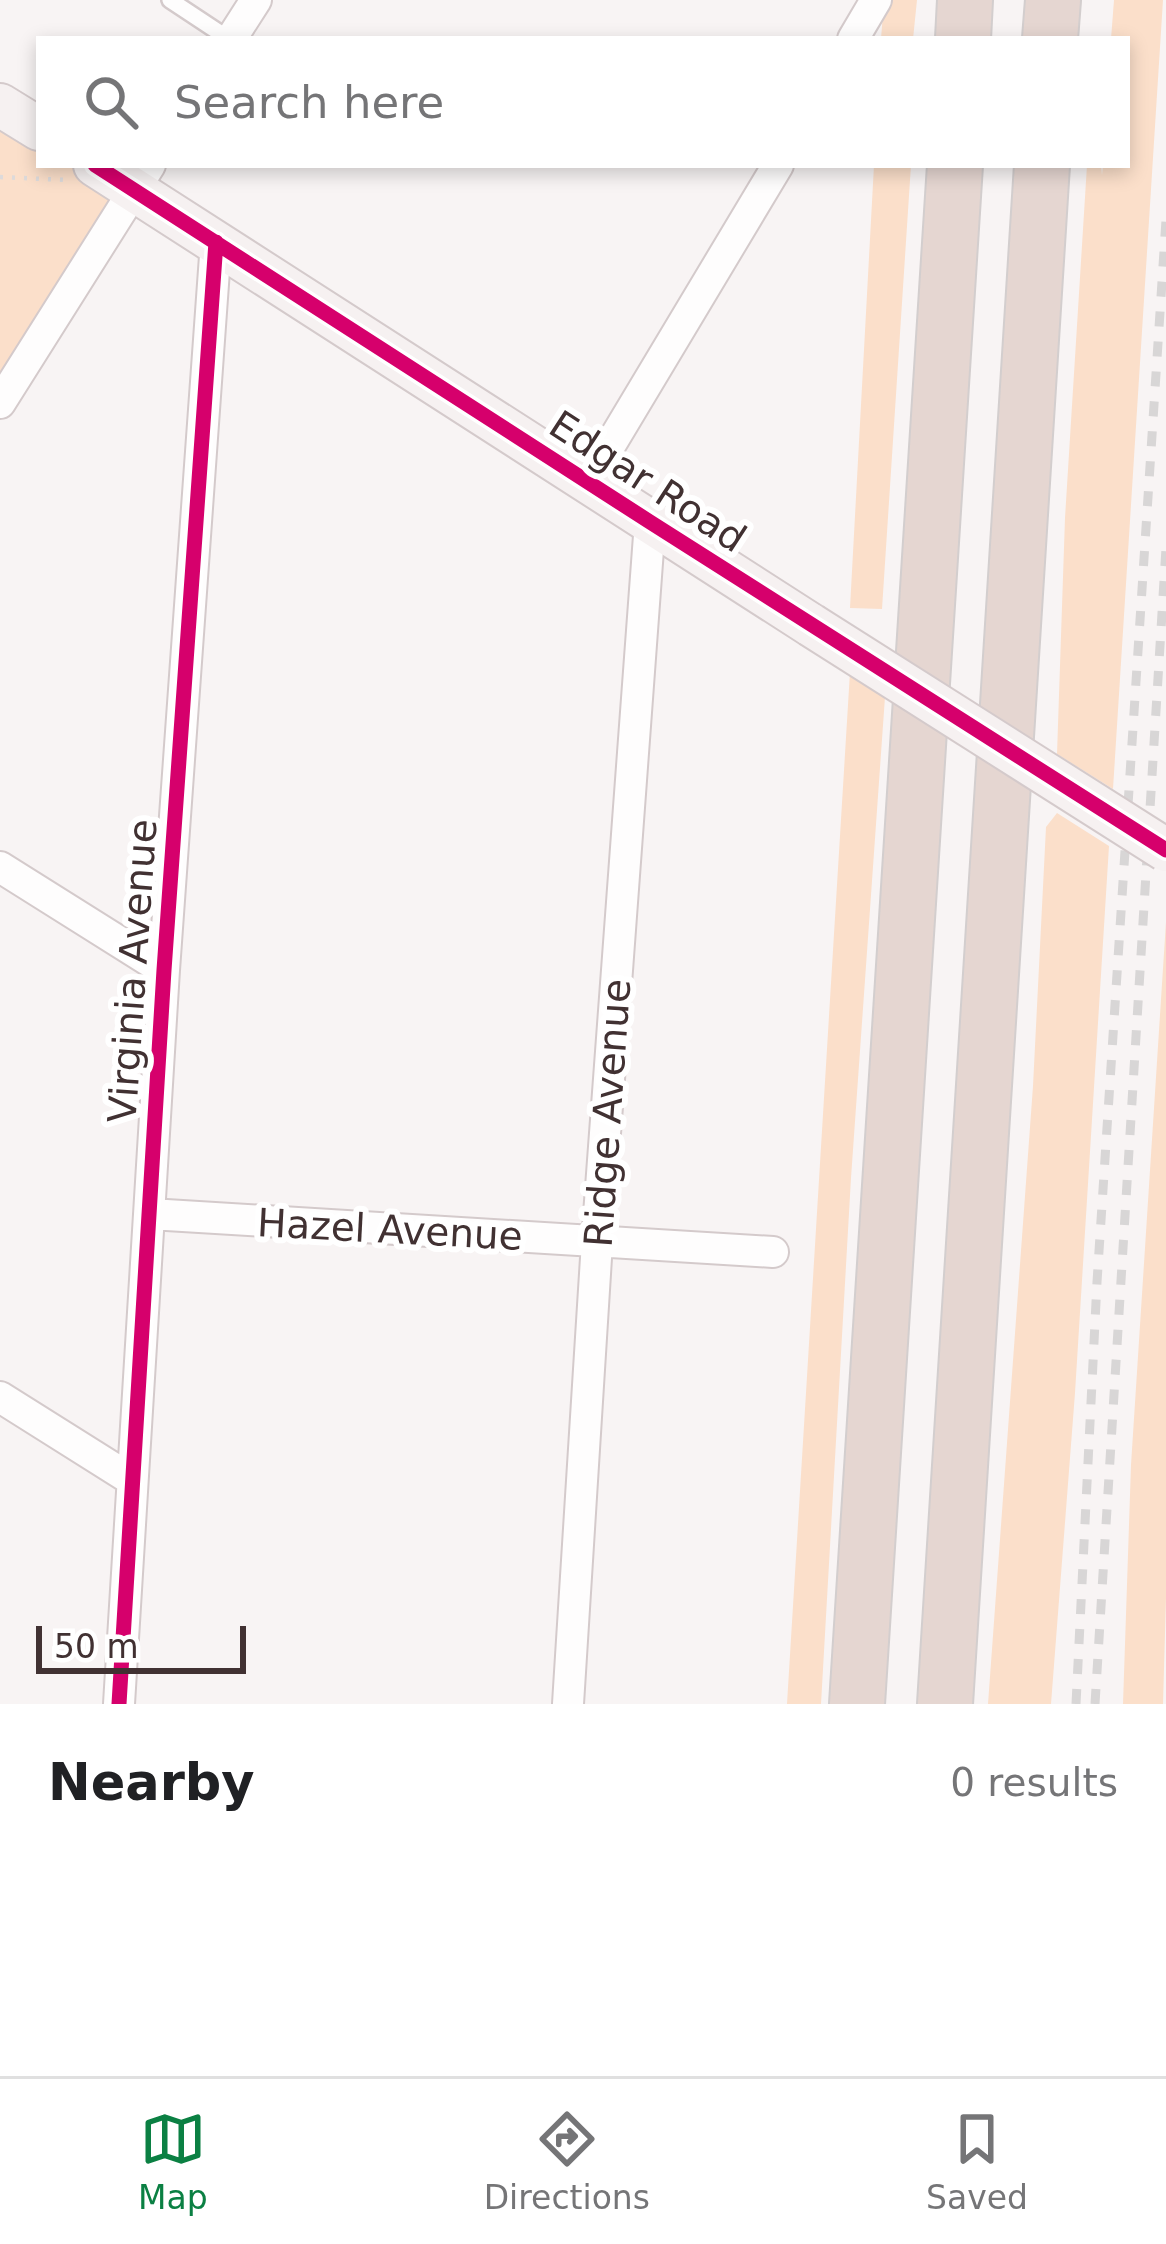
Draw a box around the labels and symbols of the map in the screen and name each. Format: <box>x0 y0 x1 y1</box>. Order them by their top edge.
street label: Edgar Road <box>541 401 754 561</box>
street label: Virginia Avenue <box>99 818 166 1124</box>
street label: Ridge Avenue <box>576 977 639 1249</box>
street label: Hazel Avenue <box>256 1200 524 1259</box>
scale bar <box>36 1620 246 1673</box>

